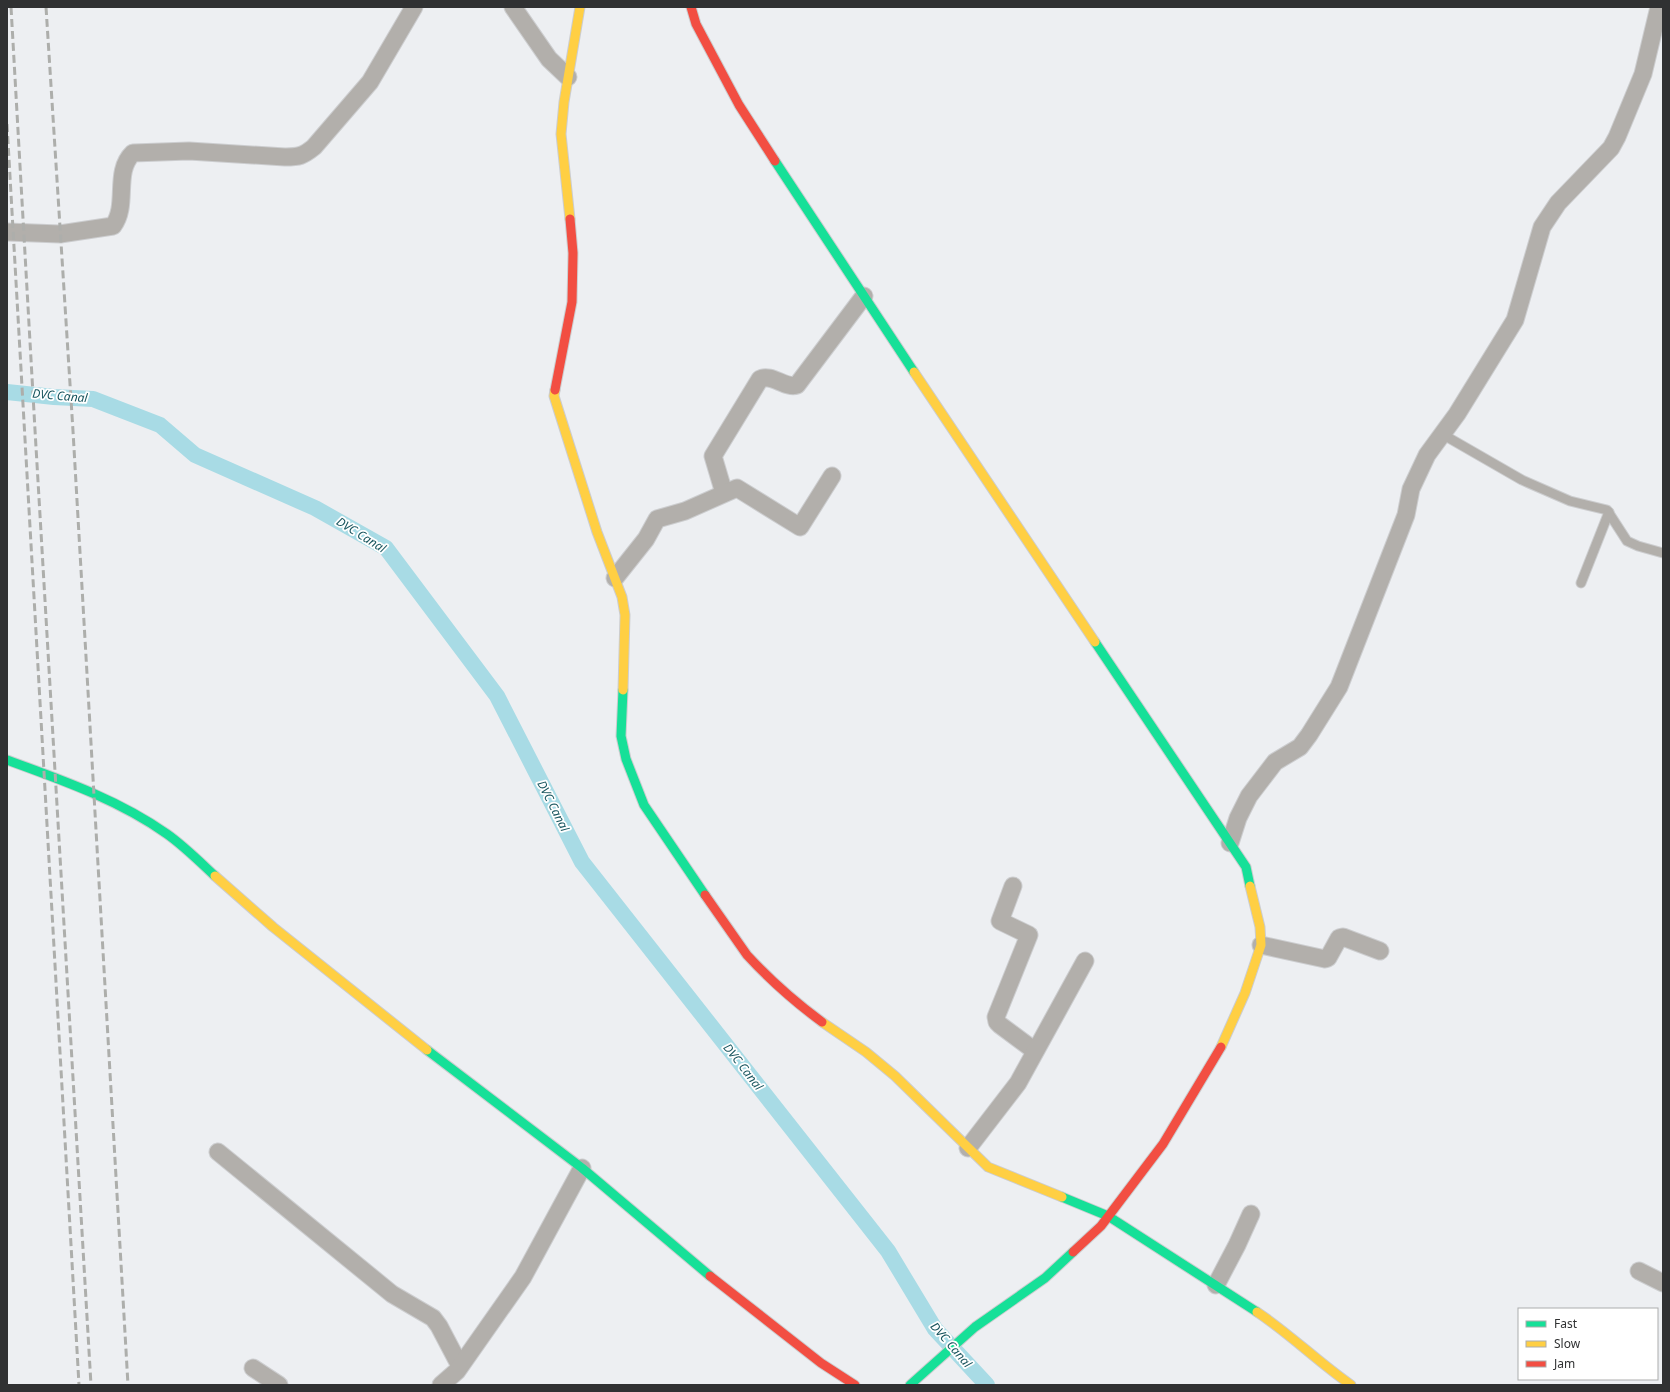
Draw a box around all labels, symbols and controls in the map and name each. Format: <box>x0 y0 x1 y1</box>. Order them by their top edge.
water label: DVC Canal <box>32 385 89 406</box>
water label: DVC Canal <box>333 513 390 557</box>
water label: DVC Canal <box>533 777 574 835</box>
water label: DVC Canal <box>720 1040 768 1094</box>
legend <box>1518 1308 1658 1380</box>
text: Fast <box>1554 1315 1578 1332</box>
water label: DVC Canal <box>927 1318 977 1372</box>
text: Slow <box>1554 1335 1581 1352</box>
text: Jam <box>1553 1355 1575 1372</box>

